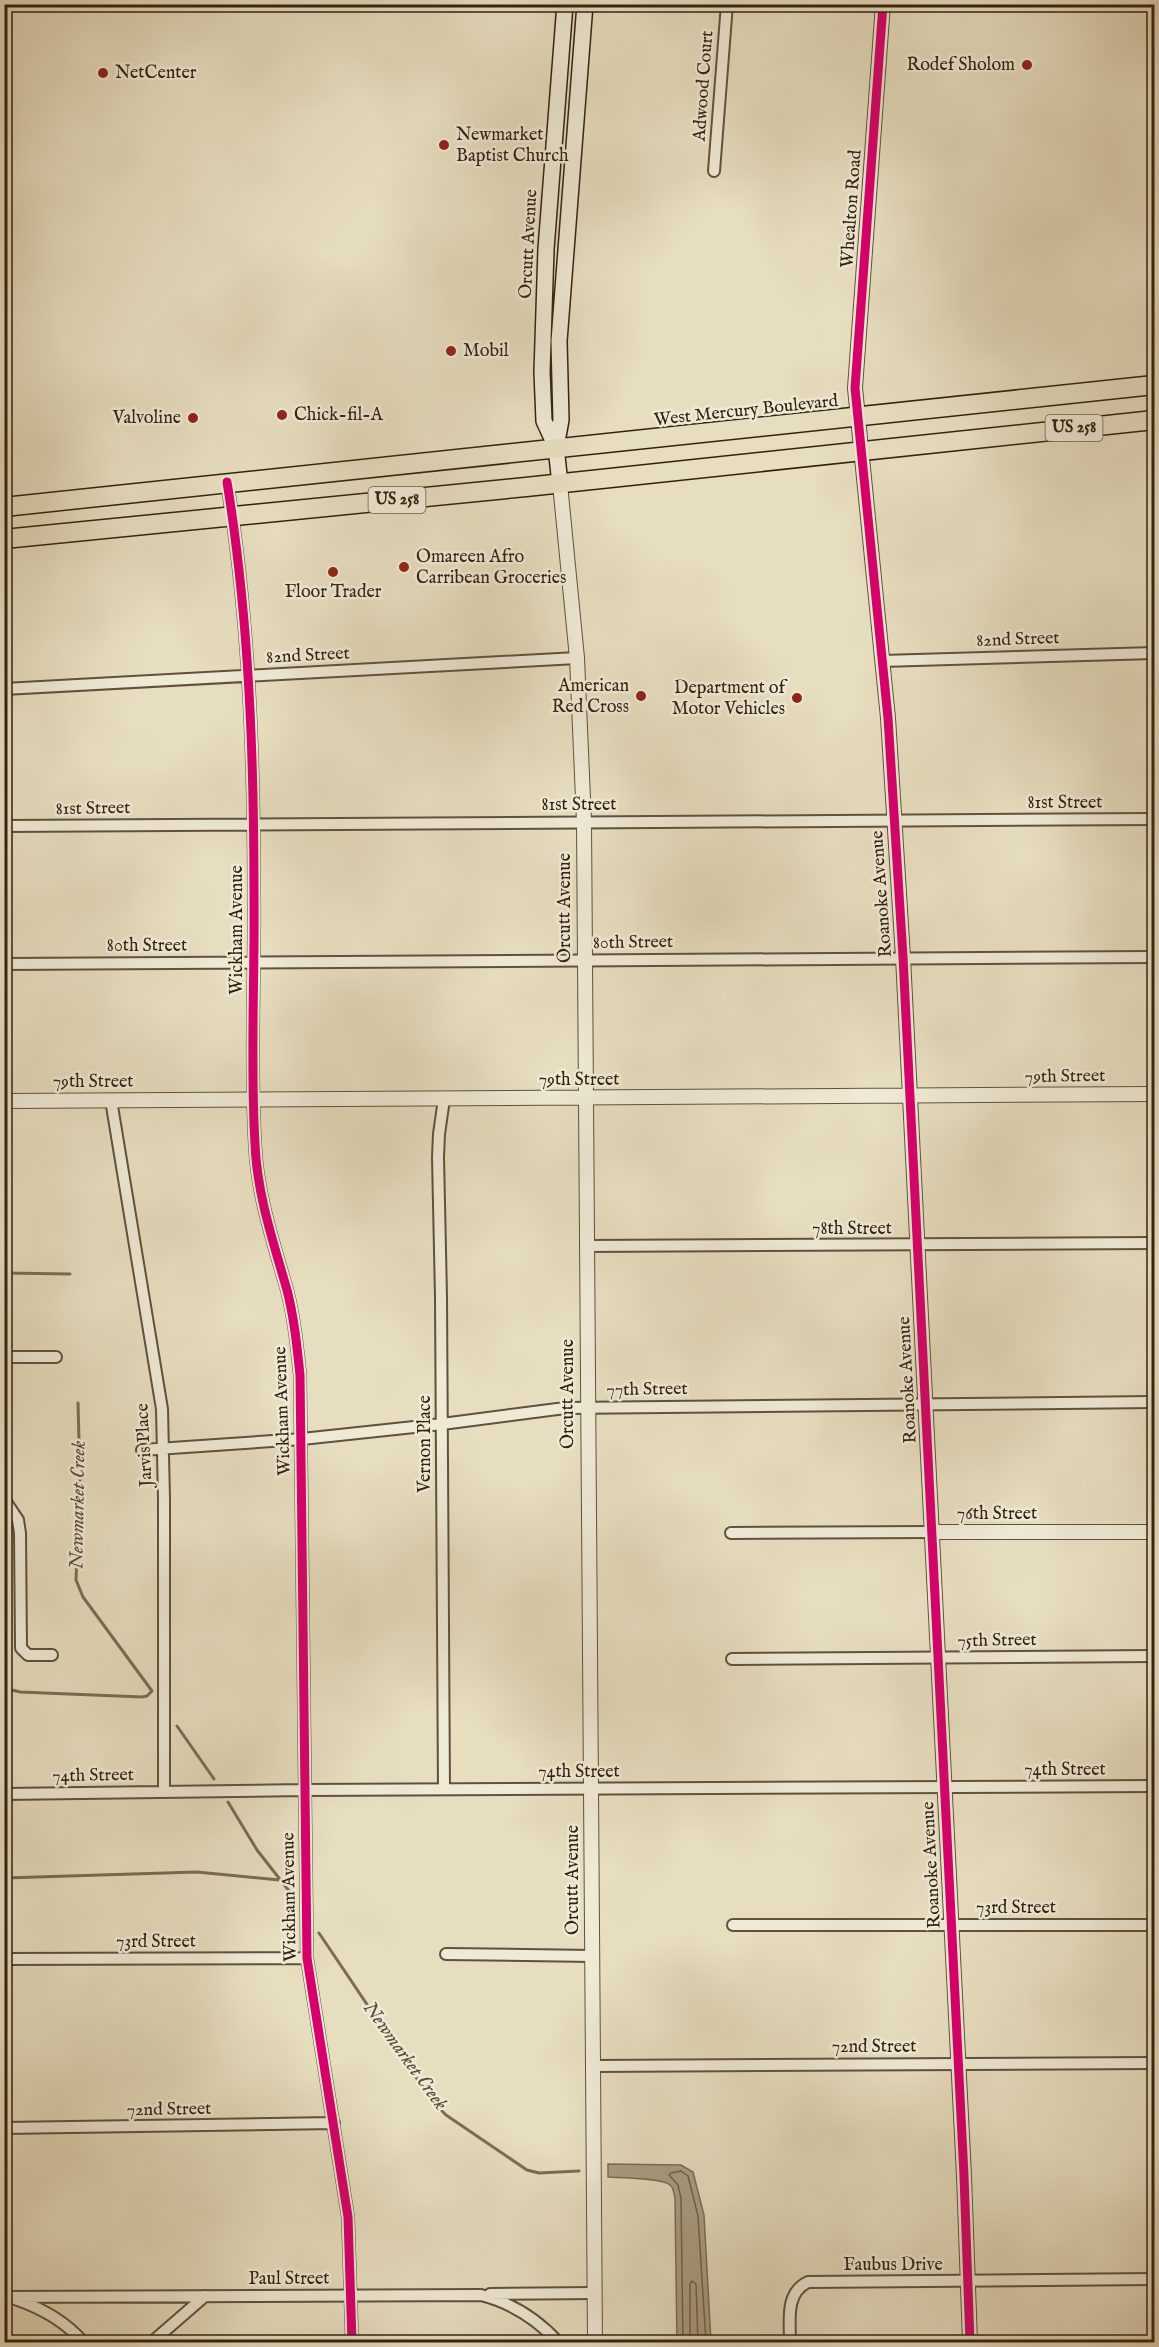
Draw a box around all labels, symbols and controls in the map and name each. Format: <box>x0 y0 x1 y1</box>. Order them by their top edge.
street label: Adwood Court <box>689 30 719 143</box>
place label: Rodef Sholom <box>907 54 1015 77</box>
marker: Rodef Sholom <box>1020 58 1034 72</box>
place label: NetCenter <box>115 62 197 85</box>
marker: NetCenter <box>96 66 110 80</box>
place label: Newmarket Baptist Church <box>456 124 569 168</box>
marker: Newmarket Baptist Church <box>437 138 451 152</box>
street label: Whealton Road <box>836 149 868 269</box>
street label: Orcutt Avenue <box>515 189 543 299</box>
place label: Mobil <box>463 340 509 363</box>
marker: Mobil <box>444 344 458 358</box>
street label: West Mercury Boulevard <box>653 390 840 432</box>
place label: Chick-fil-A <box>294 404 384 427</box>
place label: Valvoline <box>112 407 181 430</box>
marker: Chick-fil-A <box>275 408 289 422</box>
marker: Valvoline <box>186 411 200 425</box>
road number: US 258 <box>1046 415 1102 441</box>
road number: US 258 <box>368 487 426 513</box>
place label: Omareen Afro Carribean Groceries <box>416 546 566 590</box>
marker: Omareen Afro Carribean Groceries <box>397 560 411 574</box>
marker: Floor Trader <box>326 565 340 579</box>
place label: Floor Trader <box>285 581 382 604</box>
street label: 82nd Street <box>976 627 1060 653</box>
street label: 82nd Street <box>266 642 350 670</box>
place label: American Red Cross <box>552 675 629 719</box>
place label: Department of Motor Vehicles <box>672 677 788 721</box>
marker: American Red Cross <box>634 689 648 703</box>
marker: Department of Motor Vehicles <box>790 691 804 705</box>
street label: 81st Street <box>1028 792 1102 815</box>
street label: 81st Street <box>542 794 616 817</box>
street label: 81st Street <box>55 797 131 821</box>
street label: Roanoke Avenue <box>866 830 898 958</box>
street label: Orcutt Avenue <box>554 853 577 963</box>
street label: Wickham Avenue <box>226 865 249 995</box>
street label: 80th Street <box>593 931 673 955</box>
street label: 80th Street <box>107 935 187 958</box>
street label: 79th Street <box>1024 1065 1106 1089</box>
street label: 79th Street <box>539 1069 619 1092</box>
street label: 79th Street <box>53 1071 133 1094</box>
street label: 78th Street <box>812 1218 892 1241</box>
street label: Roanoke Avenue <box>893 1316 923 1444</box>
street label: Orcutt Avenue <box>557 1339 580 1449</box>
street label: Wickham Avenue <box>269 1346 297 1476</box>
street label: 77th Street <box>606 1378 688 1402</box>
street label: Vernon Place <box>414 1395 437 1494</box>
street label: Jarvis Place <box>131 1403 159 1489</box>
water label: Newmarket Creek <box>64 1440 92 1570</box>
street label: 76th Street <box>957 1503 1037 1526</box>
street label: 75th Street <box>957 1629 1037 1653</box>
street label: 74th Street <box>1024 1759 1106 1782</box>
street label: 74th Street <box>538 1761 620 1784</box>
street label: 74th Street <box>52 1764 134 1788</box>
street label: Roanoke Avenue <box>917 1801 947 1929</box>
street label: Orcutt Avenue <box>562 1825 585 1935</box>
street label: Wickham Avenue <box>277 1832 303 1962</box>
street label: 73rd Street <box>976 1897 1056 1920</box>
street label: 73rd Street <box>116 1931 196 1954</box>
water label: Newmarket Creek <box>357 1997 453 2115</box>
street label: 72nd Street <box>832 2036 916 2059</box>
street label: 72nd Street <box>126 2098 212 2122</box>
street label: Faubus Drive <box>843 2254 943 2277</box>
street label: Paul Street <box>249 2268 329 2291</box>

